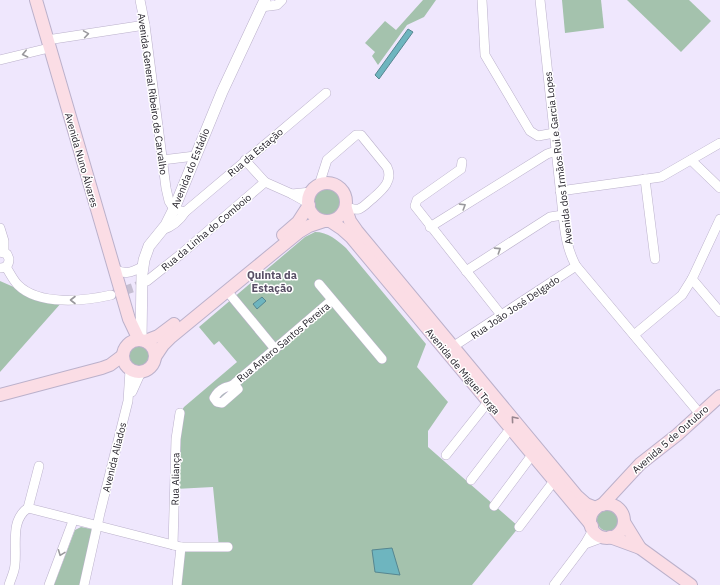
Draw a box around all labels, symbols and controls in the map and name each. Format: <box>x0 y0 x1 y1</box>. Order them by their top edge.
street label: Avenida General Ribeiro de Carvalho <box>135 12 170 176</box>
one-way arrow <box>83 30 89 39</box>
one-way arrow <box>22 50 28 58</box>
street label: Avenida dos Irmãos Rui e Garcia Lopes <box>541 71 576 245</box>
street label: Avenida Nuno Álvares <box>62 111 101 209</box>
street label: Rua da Estação <box>225 125 286 179</box>
street label: Avenida do Estádio <box>168 126 213 210</box>
street label: Rua da Linha do Comboio <box>159 191 254 274</box>
one-way arrow <box>459 203 466 211</box>
one-way arrow <box>494 248 501 255</box>
district label: Quinta da Estação <box>247 268 297 295</box>
street label: Rua João José Delgado <box>468 273 562 342</box>
one-way arrow <box>70 296 76 304</box>
street label: Rua Antero Santos Pereira <box>234 299 333 385</box>
street label: Avenida de Miguel Torga <box>423 326 503 418</box>
street label: Avenida 5 de Outubro <box>629 402 712 476</box>
one-way arrow <box>511 416 518 423</box>
street label: Avenida Aliados <box>100 421 129 493</box>
street label: Rua Aliança <box>169 452 182 506</box>
one-way arrow <box>58 549 66 556</box>

